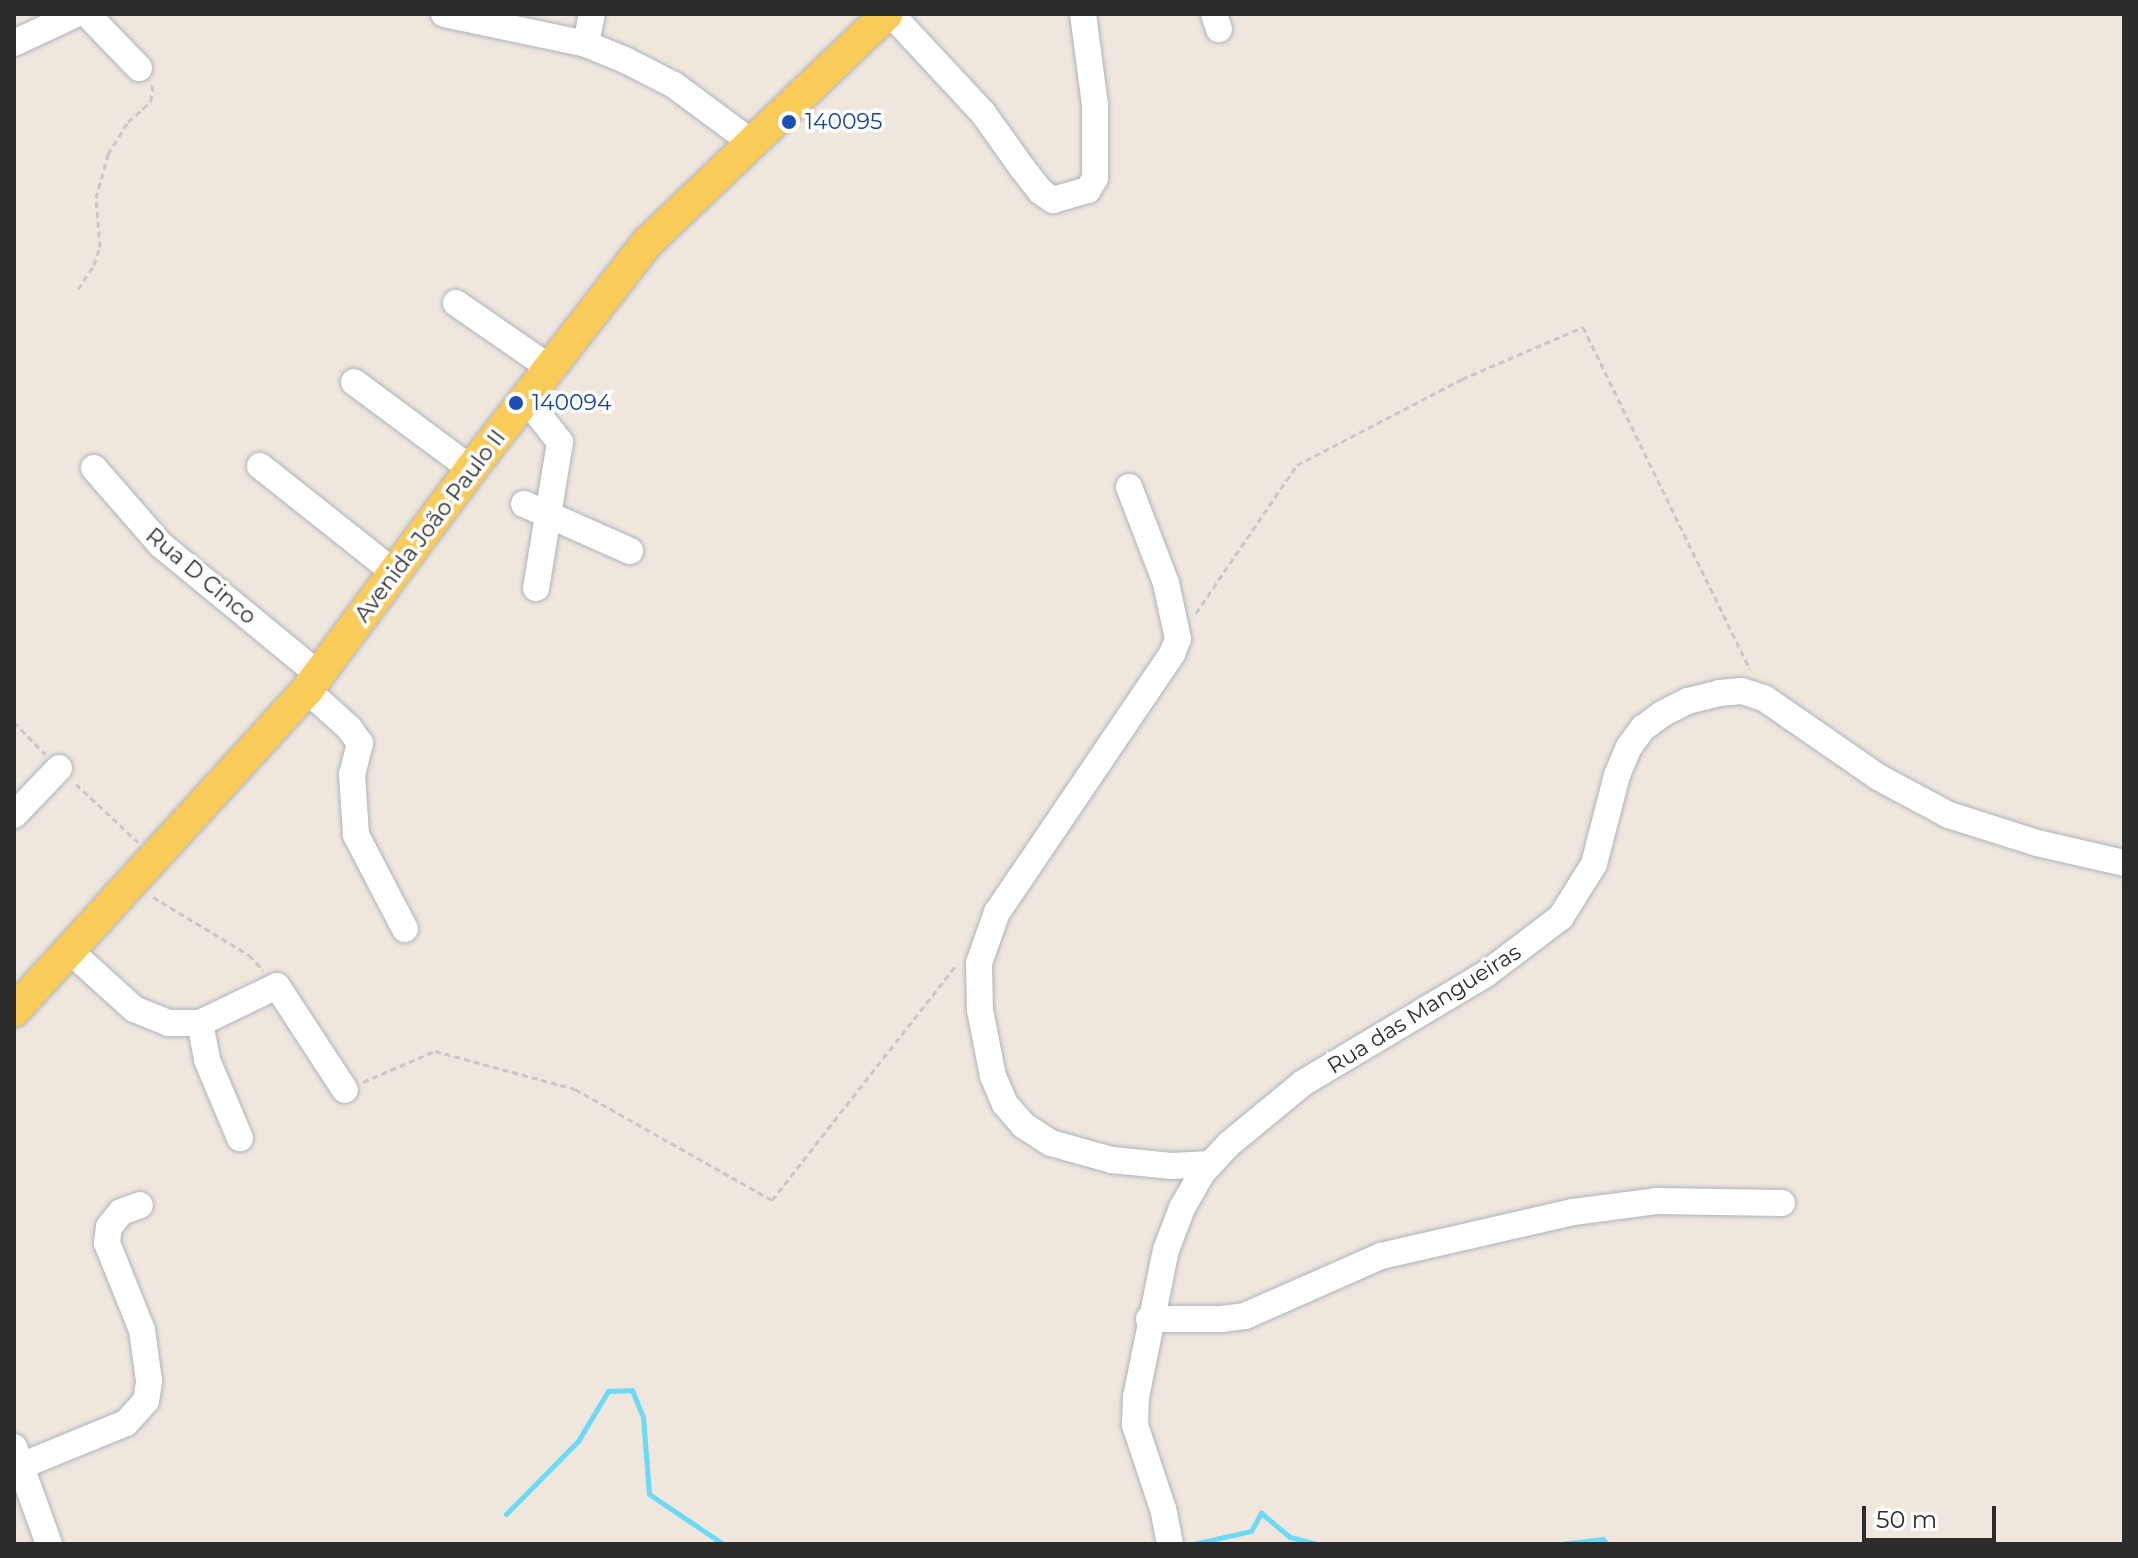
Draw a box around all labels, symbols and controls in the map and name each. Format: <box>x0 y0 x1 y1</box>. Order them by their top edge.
place label: 140095 <box>805 109 882 135</box>
marker: 140095 <box>780 113 798 131</box>
place label: 140094 <box>532 390 612 416</box>
marker: 140094 <box>507 394 525 412</box>
street label: Avenida João Paulo II <box>349 425 511 627</box>
street label: Rua D Cinco <box>141 522 261 630</box>
street label: Rua das Mangueiras <box>1322 939 1526 1079</box>
scale bar <box>1866 1490 2000 1540</box>
text: 50 m <box>1876 1505 1937 1534</box>

